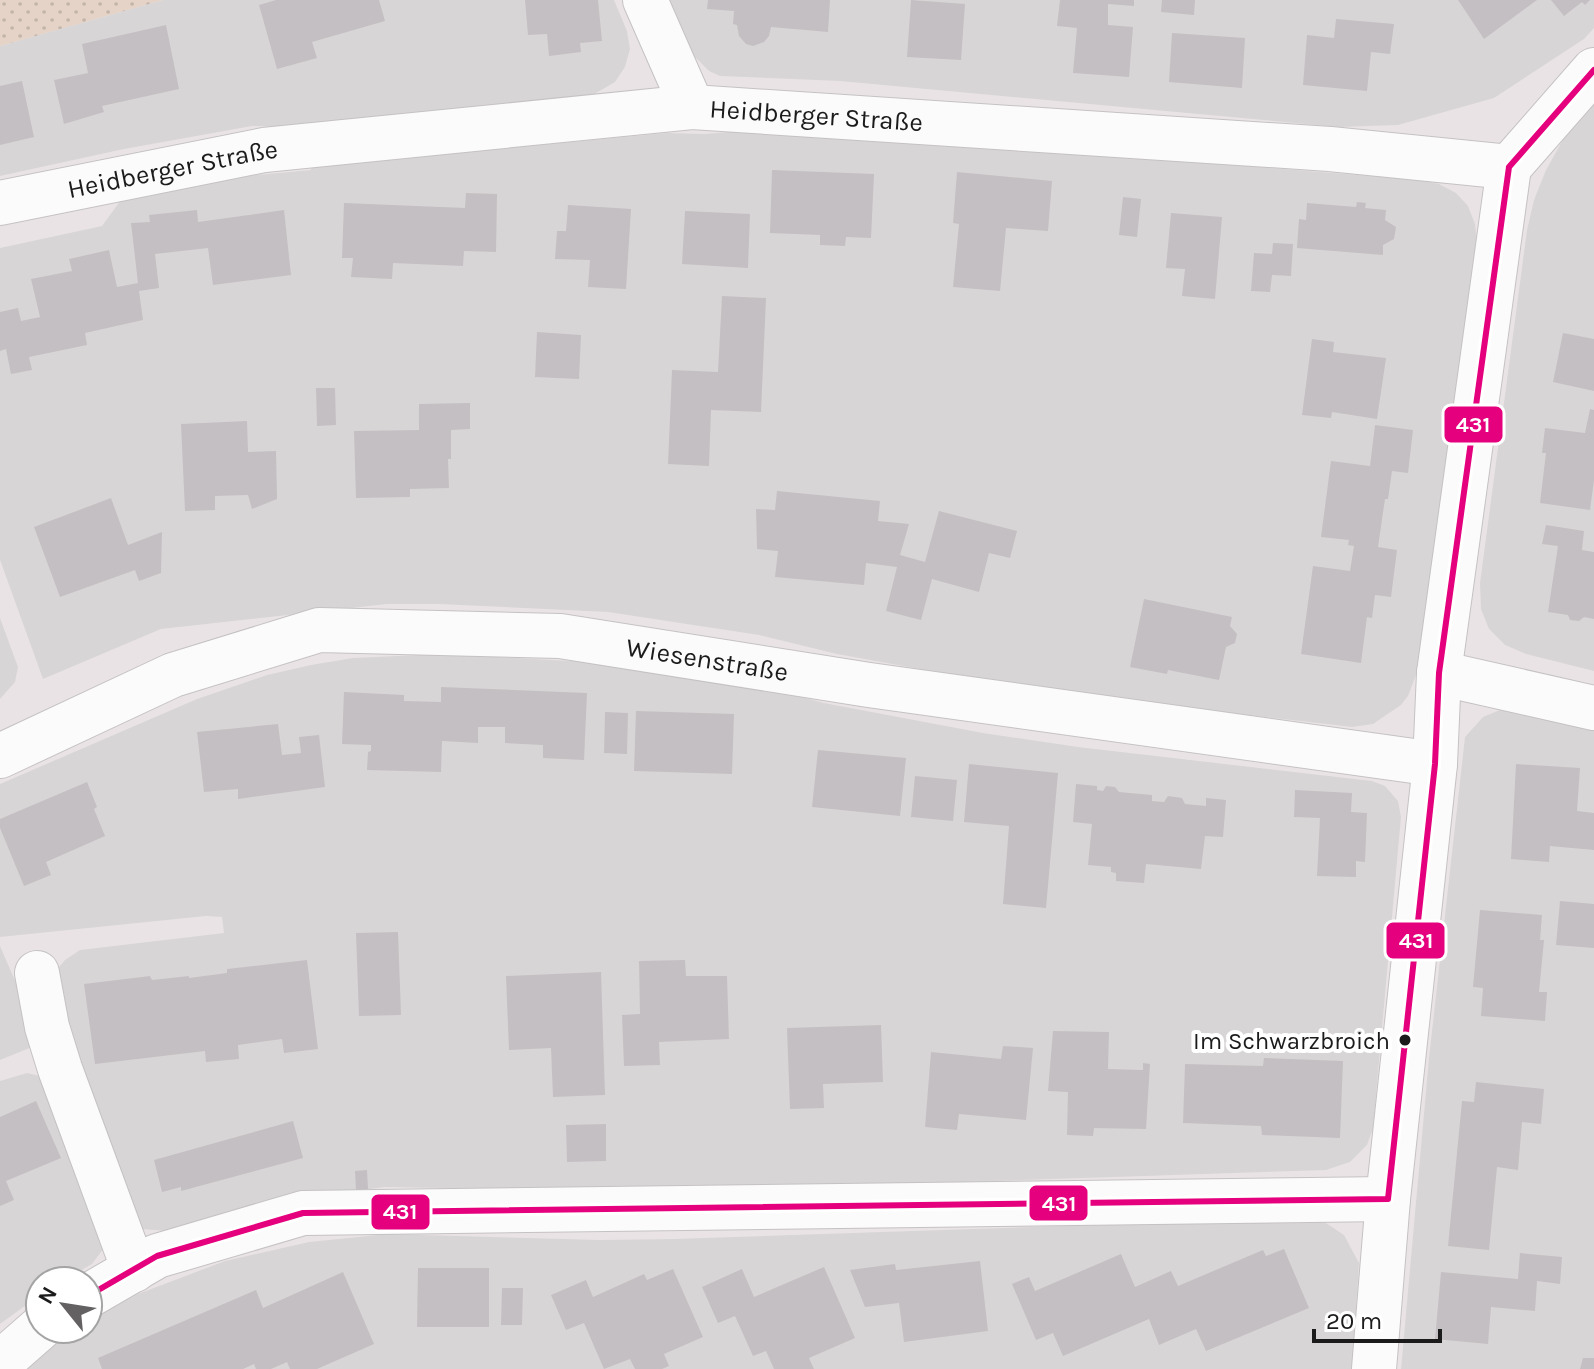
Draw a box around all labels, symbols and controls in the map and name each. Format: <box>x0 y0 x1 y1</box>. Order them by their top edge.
street label: Heidberger Straße <box>709 93 924 138</box>
street label: Heidberger Straße <box>65 134 279 205</box>
line badge: 431 <box>1443 405 1504 444</box>
text: 431 <box>1456 412 1490 438</box>
street label: Wiesenstraße <box>624 632 790 688</box>
line badge: 431 <box>1385 921 1446 960</box>
text: 431 <box>1399 928 1433 954</box>
place label: Im Schwarzbroich <box>1193 1027 1390 1055</box>
marker: Im Schwarzbroich <box>1397 1032 1413 1048</box>
line badge: 431 <box>1028 1184 1089 1222</box>
text: 431 <box>1042 1191 1076 1217</box>
line badge: 431 <box>370 1193 431 1231</box>
text: 431 <box>383 1199 417 1225</box>
north arrow <box>24 1265 104 1345</box>
text: N <box>32 1282 63 1309</box>
scale bar <box>1314 1293 1440 1343</box>
text: 20 m <box>1326 1307 1382 1335</box>

